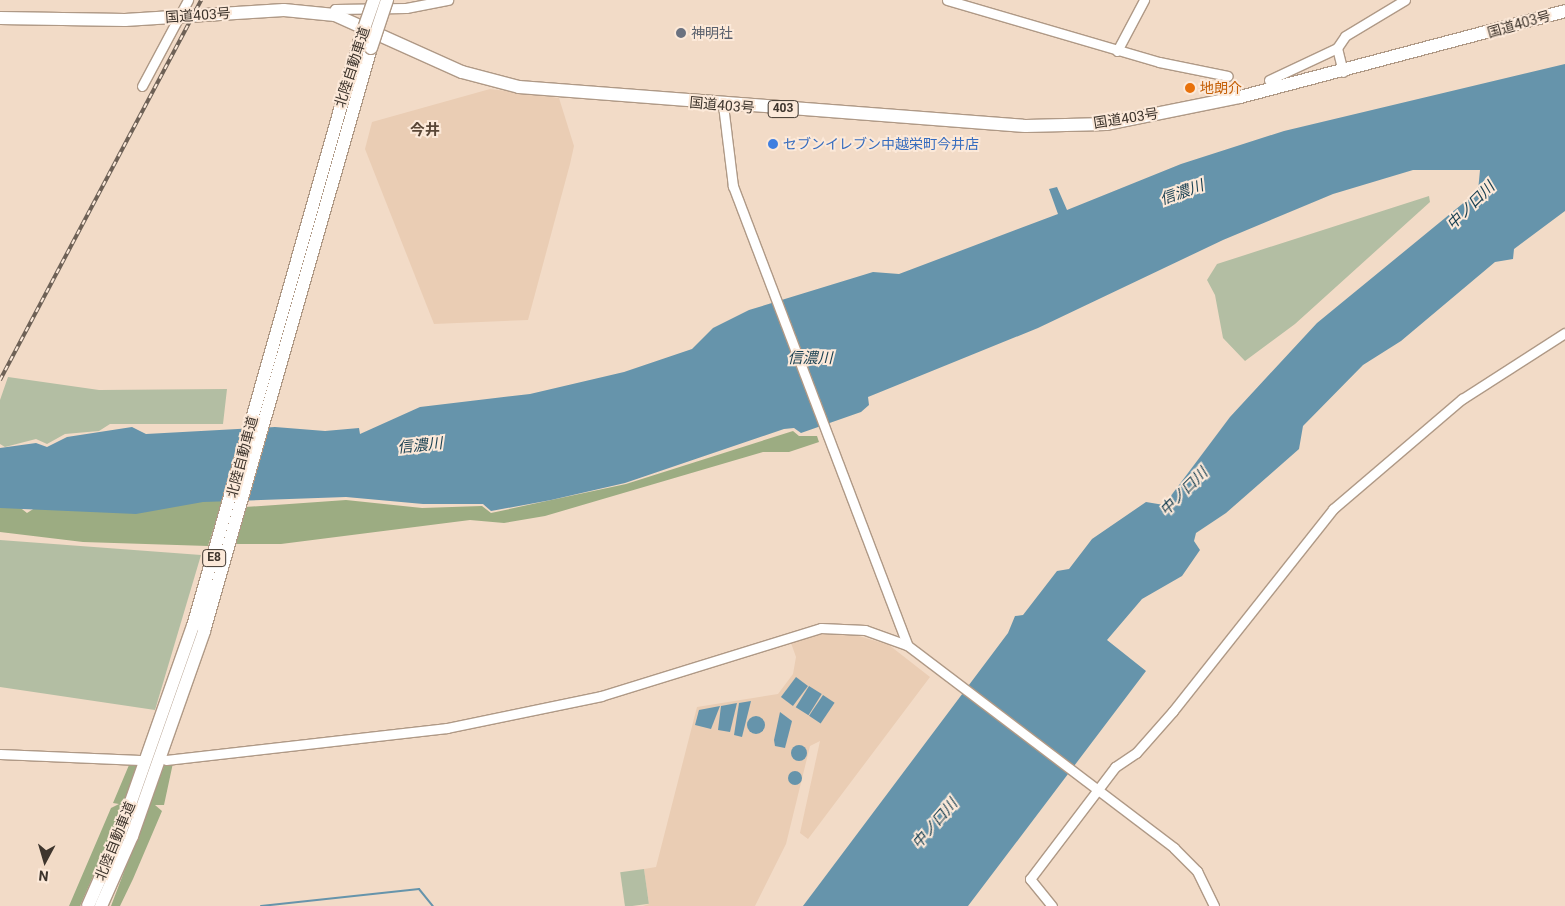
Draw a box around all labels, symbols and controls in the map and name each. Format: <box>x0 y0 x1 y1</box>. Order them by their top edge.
street label: 国道403号 <box>165 4 231 26</box>
street label: 国道403号 <box>1485 7 1553 41</box>
street label: 北陸自動車道 <box>331 24 373 110</box>
place label: 神明社 <box>691 25 733 41</box>
marker: 神明社 <box>675 27 687 39</box>
place label: 地朗介 <box>1200 80 1242 96</box>
marker: 地朗介 <box>1184 82 1196 94</box>
street label: 国道403号 <box>689 94 755 116</box>
road number: 403 <box>767 100 799 118</box>
street label: 国道403号 <box>1092 105 1160 131</box>
district label: 今井 <box>410 122 440 140</box>
place label: セブンイレブン中越栄町今井店 <box>783 136 979 152</box>
marker: セブンイレブン中越栄町今井店 <box>767 138 779 150</box>
water label: 信濃川 <box>1158 177 1206 209</box>
water label: 中ノ口川 <box>1443 178 1499 234</box>
water label: 信濃川 <box>788 350 832 368</box>
street label: 北陸自動車道 <box>223 414 261 500</box>
water label: 信濃川 <box>397 435 443 457</box>
water label: 中ノ口川 <box>1156 464 1212 520</box>
road number: E8 <box>202 548 226 568</box>
water label: 中ノ口川 <box>909 795 961 853</box>
street label: 北陸自動車道 <box>91 799 139 883</box>
north arrow <box>20 836 70 886</box>
text: N <box>38 867 49 884</box>

